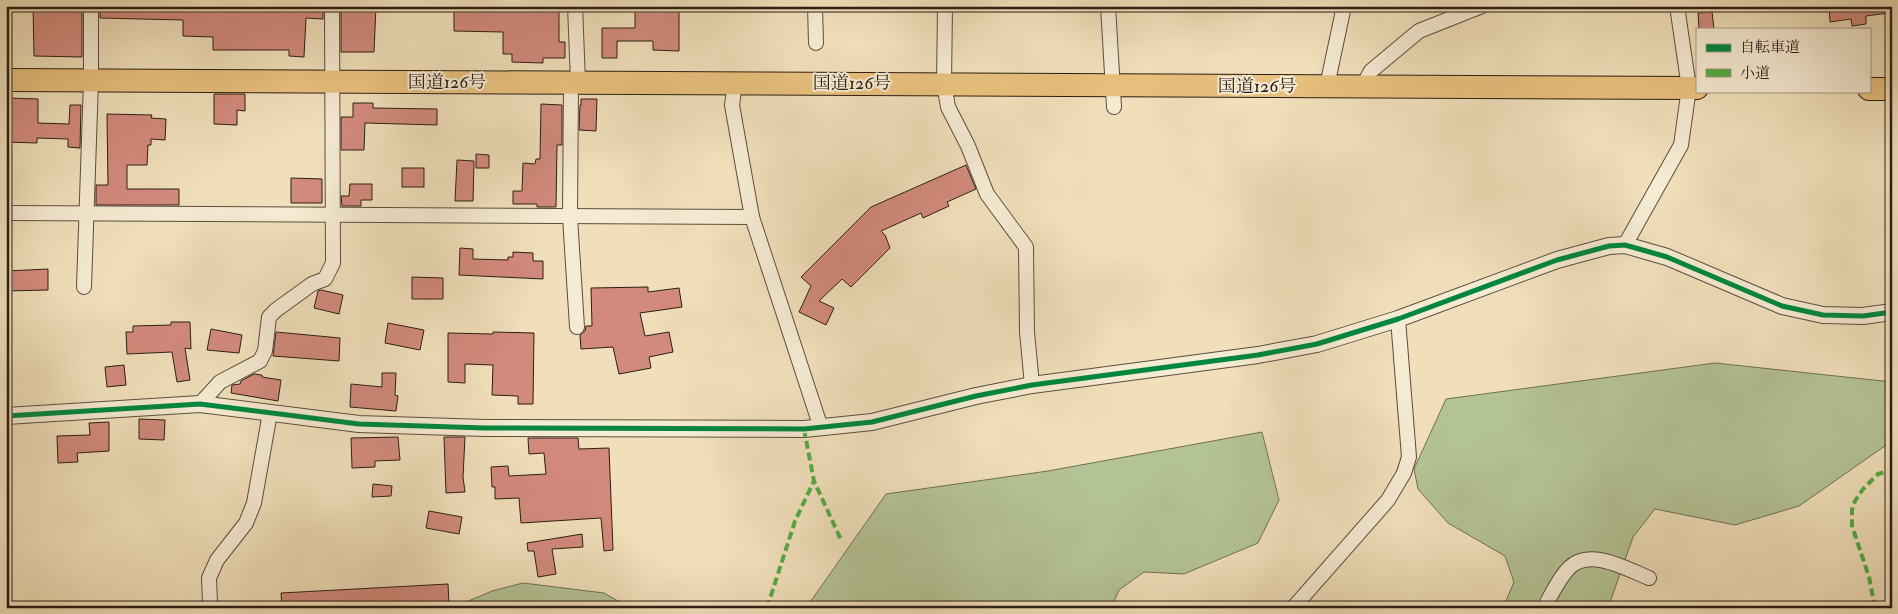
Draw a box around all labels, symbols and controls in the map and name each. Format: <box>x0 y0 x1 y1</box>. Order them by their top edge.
legend <box>1696 28 1870 92</box>
text: 自転車道 <box>1740 38 1800 57</box>
text: 小道 <box>1740 64 1770 83</box>
street label: 国道126号 <box>408 71 486 94</box>
street label: 国道126号 <box>813 72 891 95</box>
street label: 国道126号 <box>1218 75 1296 98</box>

